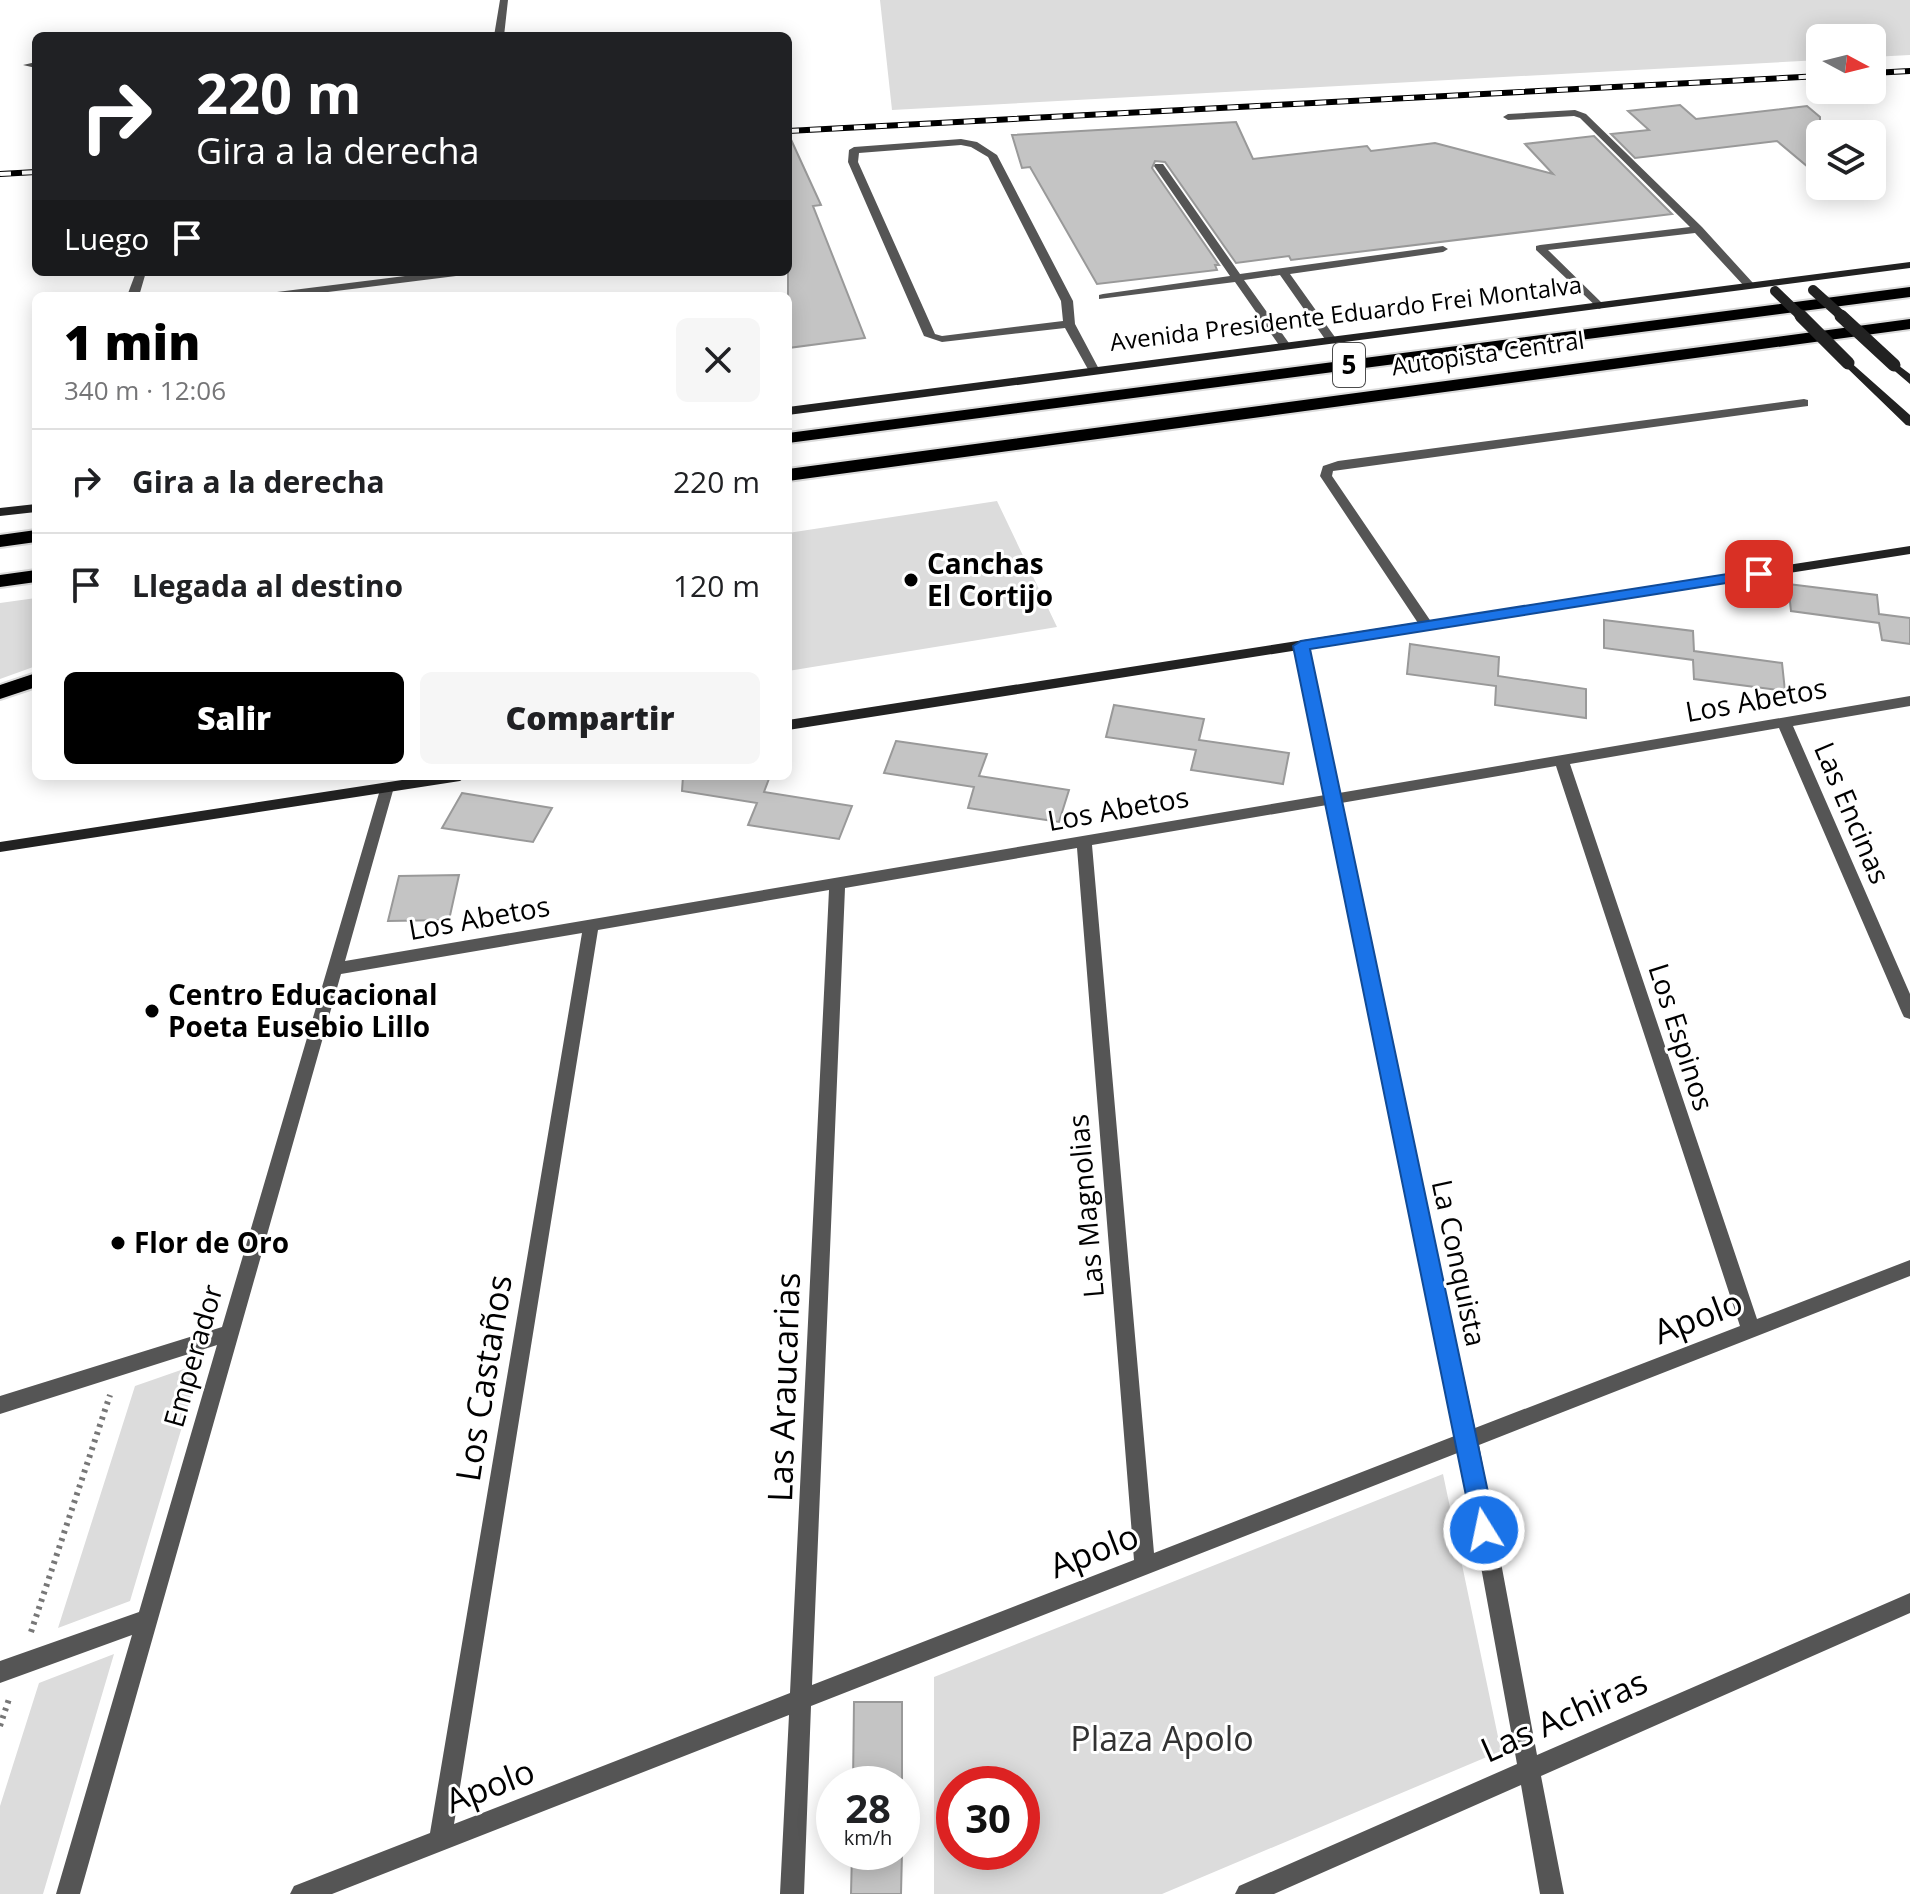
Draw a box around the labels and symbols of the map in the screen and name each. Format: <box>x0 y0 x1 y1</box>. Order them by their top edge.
north arrow <box>1806 24 1886 104</box>
street label: Avenida Presidente Eduardo Frei Montalva <box>1108 267 1584 358</box>
street label: Autopista Central <box>1389 323 1586 382</box>
road number: 5 <box>1333 343 1365 387</box>
pin <box>1725 540 1793 608</box>
place label: Canchas El Cortijo <box>927 544 1053 614</box>
marker: Canchas El Cortijo <box>902 571 920 589</box>
street label: Los Abetos <box>1682 668 1829 730</box>
street label: Las Encinas <box>1806 736 1900 889</box>
street label: Los Abetos <box>1044 777 1191 839</box>
street label: Los Abetos <box>405 886 552 948</box>
street label: Los Espinos <box>1640 958 1724 1115</box>
place label: Centro Educacional Poeta Eusebio Lillo <box>168 975 438 1045</box>
marker: Centro Educacional Poeta Eusebio Lillo <box>143 1002 161 1020</box>
street label: Las Magnolias <box>1058 1113 1112 1299</box>
street label: La Conquista <box>1424 1176 1496 1350</box>
place label: Flor de Oro <box>134 1223 289 1261</box>
marker: Flor de Oro <box>109 1234 127 1252</box>
street label: Los Castaños <box>444 1271 522 1484</box>
street label: Las Araucarias <box>756 1271 810 1502</box>
street label: Apolo <box>1647 1278 1749 1354</box>
street label: Emperador <box>154 1279 231 1432</box>
position arrow <box>1442 1488 1526 1572</box>
street label: Apolo <box>1043 1512 1145 1588</box>
street label: Las Achiras <box>1473 1658 1654 1772</box>
park label: Plaza Apolo <box>1070 1715 1254 1761</box>
street label: Apolo <box>439 1747 541 1823</box>
speed limit sign: 30 <box>936 1766 1040 1870</box>

